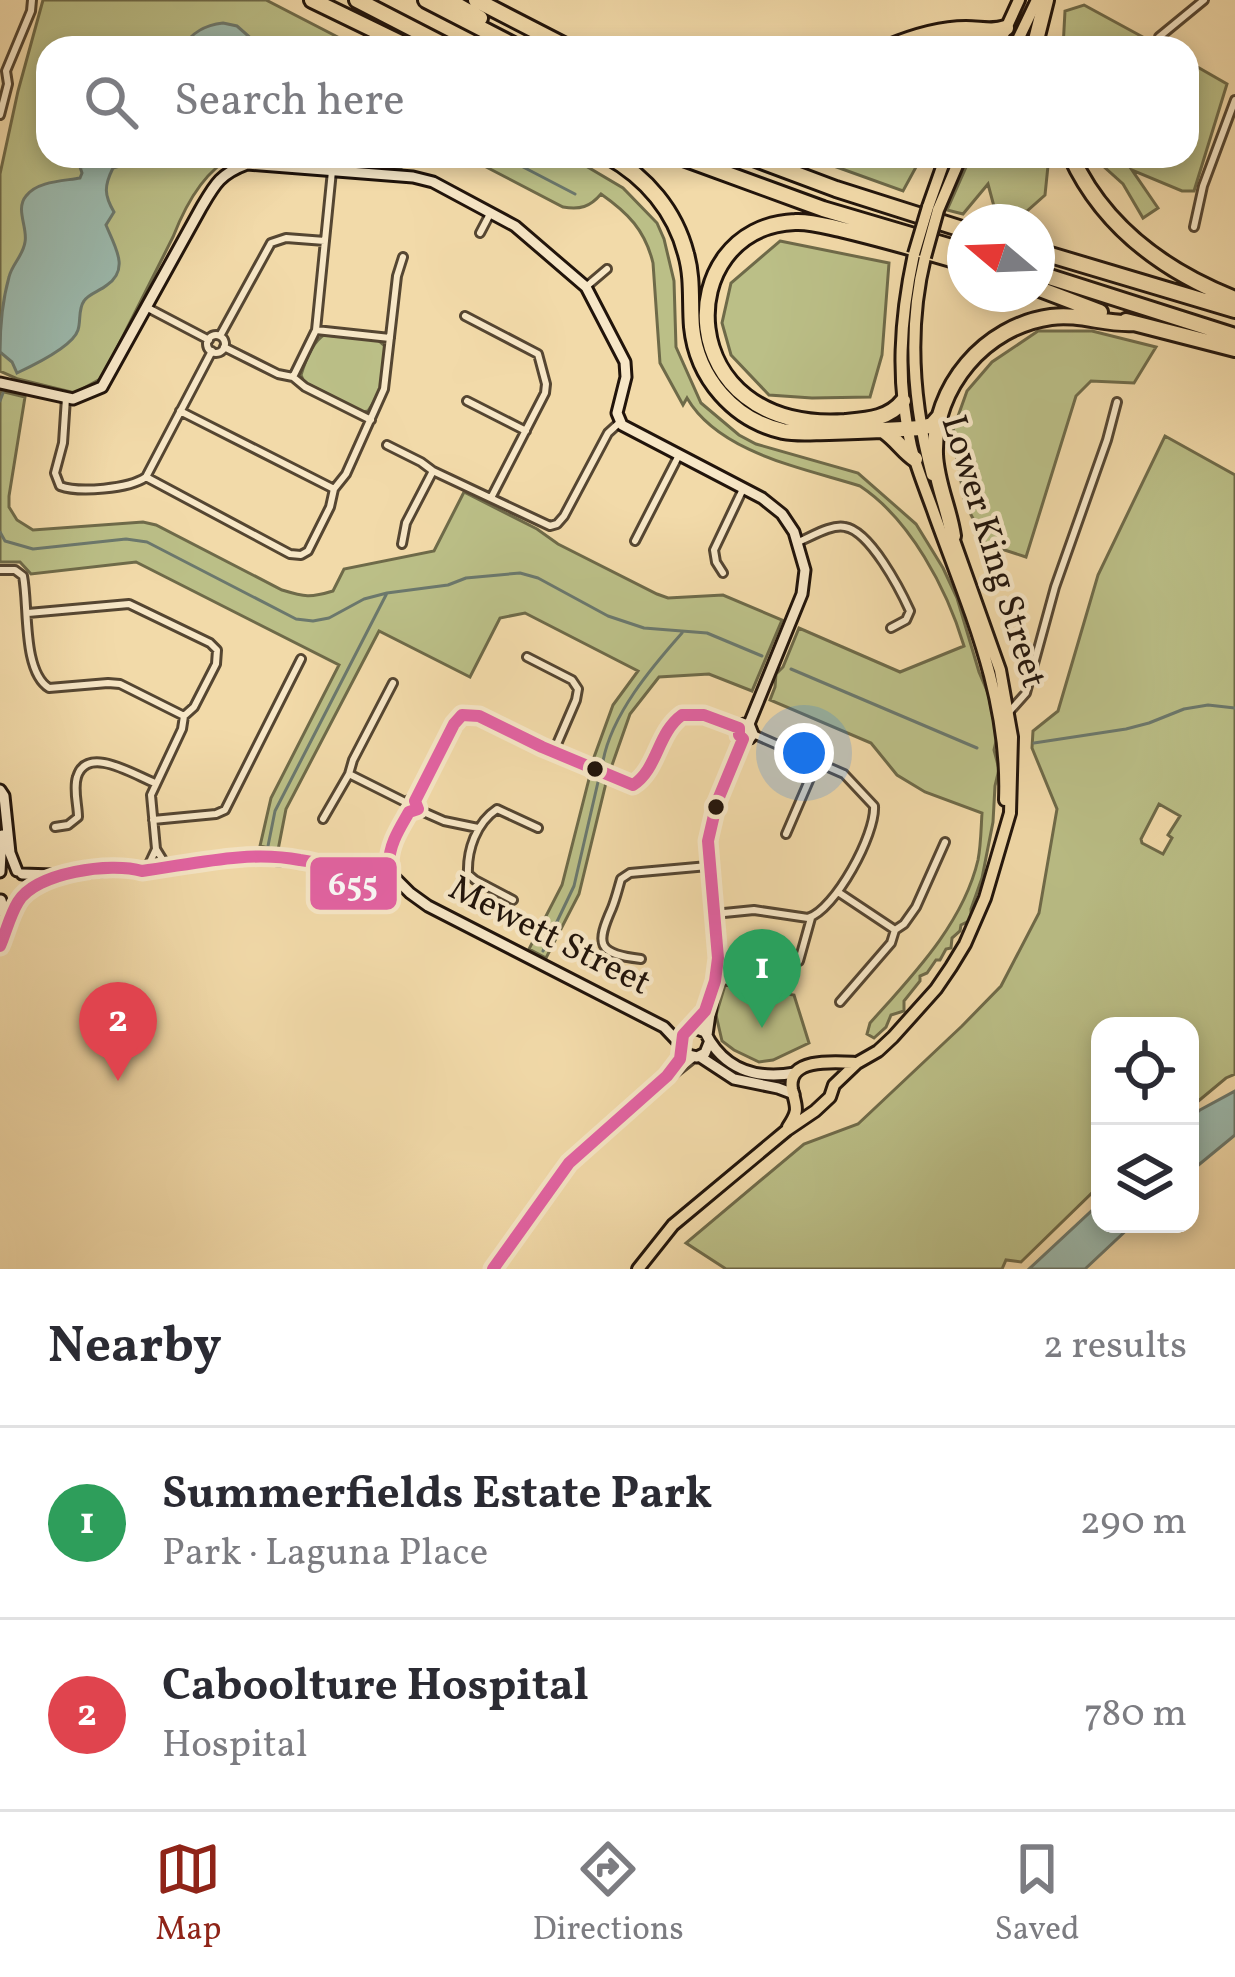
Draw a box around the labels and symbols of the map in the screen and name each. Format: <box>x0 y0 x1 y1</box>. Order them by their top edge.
north arrow <box>947 204 1055 312</box>
street label: Lower King Street <box>927 410 1057 694</box>
your location <box>774 723 834 783</box>
unlabelled marker <box>584 758 606 780</box>
unlabelled marker <box>705 796 727 818</box>
line badge: 655 <box>308 855 399 912</box>
text: 655 <box>328 864 378 910</box>
street label: Mewett Street <box>439 865 659 1009</box>
pin: 1 <box>723 929 801 1028</box>
pin: 2 <box>79 982 157 1081</box>

